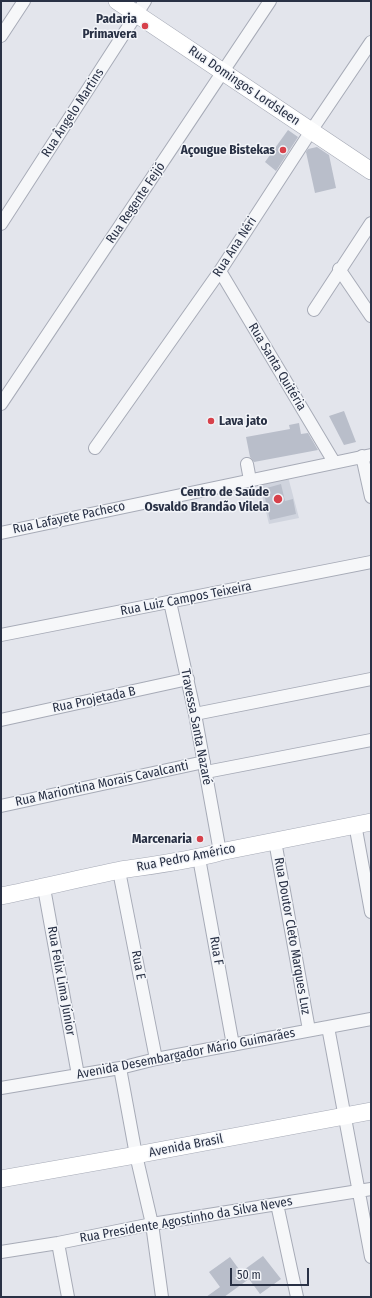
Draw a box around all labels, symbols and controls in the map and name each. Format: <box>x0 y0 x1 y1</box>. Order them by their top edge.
place label: Padaria Primavera <box>82 11 137 42</box>
marker: Padaria Primavera <box>140 21 150 31</box>
street label: Rua Domingos Lordsleen <box>185 43 303 129</box>
street label: Rua Ângelo Martins <box>39 66 107 160</box>
place label: Açougue Bistekas <box>181 142 275 158</box>
marker: Açougue Bistekas <box>278 145 288 155</box>
street label: Rua Regente Feijó <box>103 160 169 246</box>
street label: Rua Ana Néri <box>210 214 260 280</box>
street label: Rua Santa Quitéria <box>245 320 309 414</box>
place label: Lava jato <box>219 413 267 429</box>
marker: Lava jato <box>206 416 216 426</box>
place label: Centro de Saúde Osvaldo Brandão Vilela <box>145 484 269 515</box>
marker: Centro de Saúde Osvaldo Brandão Vilela <box>272 493 284 505</box>
street label: Rua Lafayete Pacheco <box>11 498 127 538</box>
street label: Rua Luiz Campos Teixeira <box>119 579 253 619</box>
street label: Travessa Santa Nazaré <box>177 668 215 786</box>
street label: Rua Projetada B <box>51 684 137 716</box>
street label: Rua Mariontina Morais Cavalcanti <box>14 758 190 810</box>
place label: Marcenaria <box>132 831 192 847</box>
marker: Marcenaria <box>195 834 205 844</box>
street label: Rua Pedro Américo <box>135 841 237 875</box>
street label: Rua Doutor Cleto Marques Luz <box>270 856 314 1016</box>
street label: Rua Felix Lima Júnior <box>44 925 78 1037</box>
street label: Rua F <box>206 935 226 967</box>
street label: Rua E <box>128 949 148 981</box>
street label: Avenida Desembargador Mário Guimarães <box>75 1025 297 1083</box>
street label: Avenida Brasil <box>148 1131 224 1161</box>
street label: Rua Presidente Agostinho da Silva Neves <box>78 1194 294 1246</box>
scale bar <box>232 1260 311 1286</box>
text: 50 m <box>237 1268 261 1282</box>

